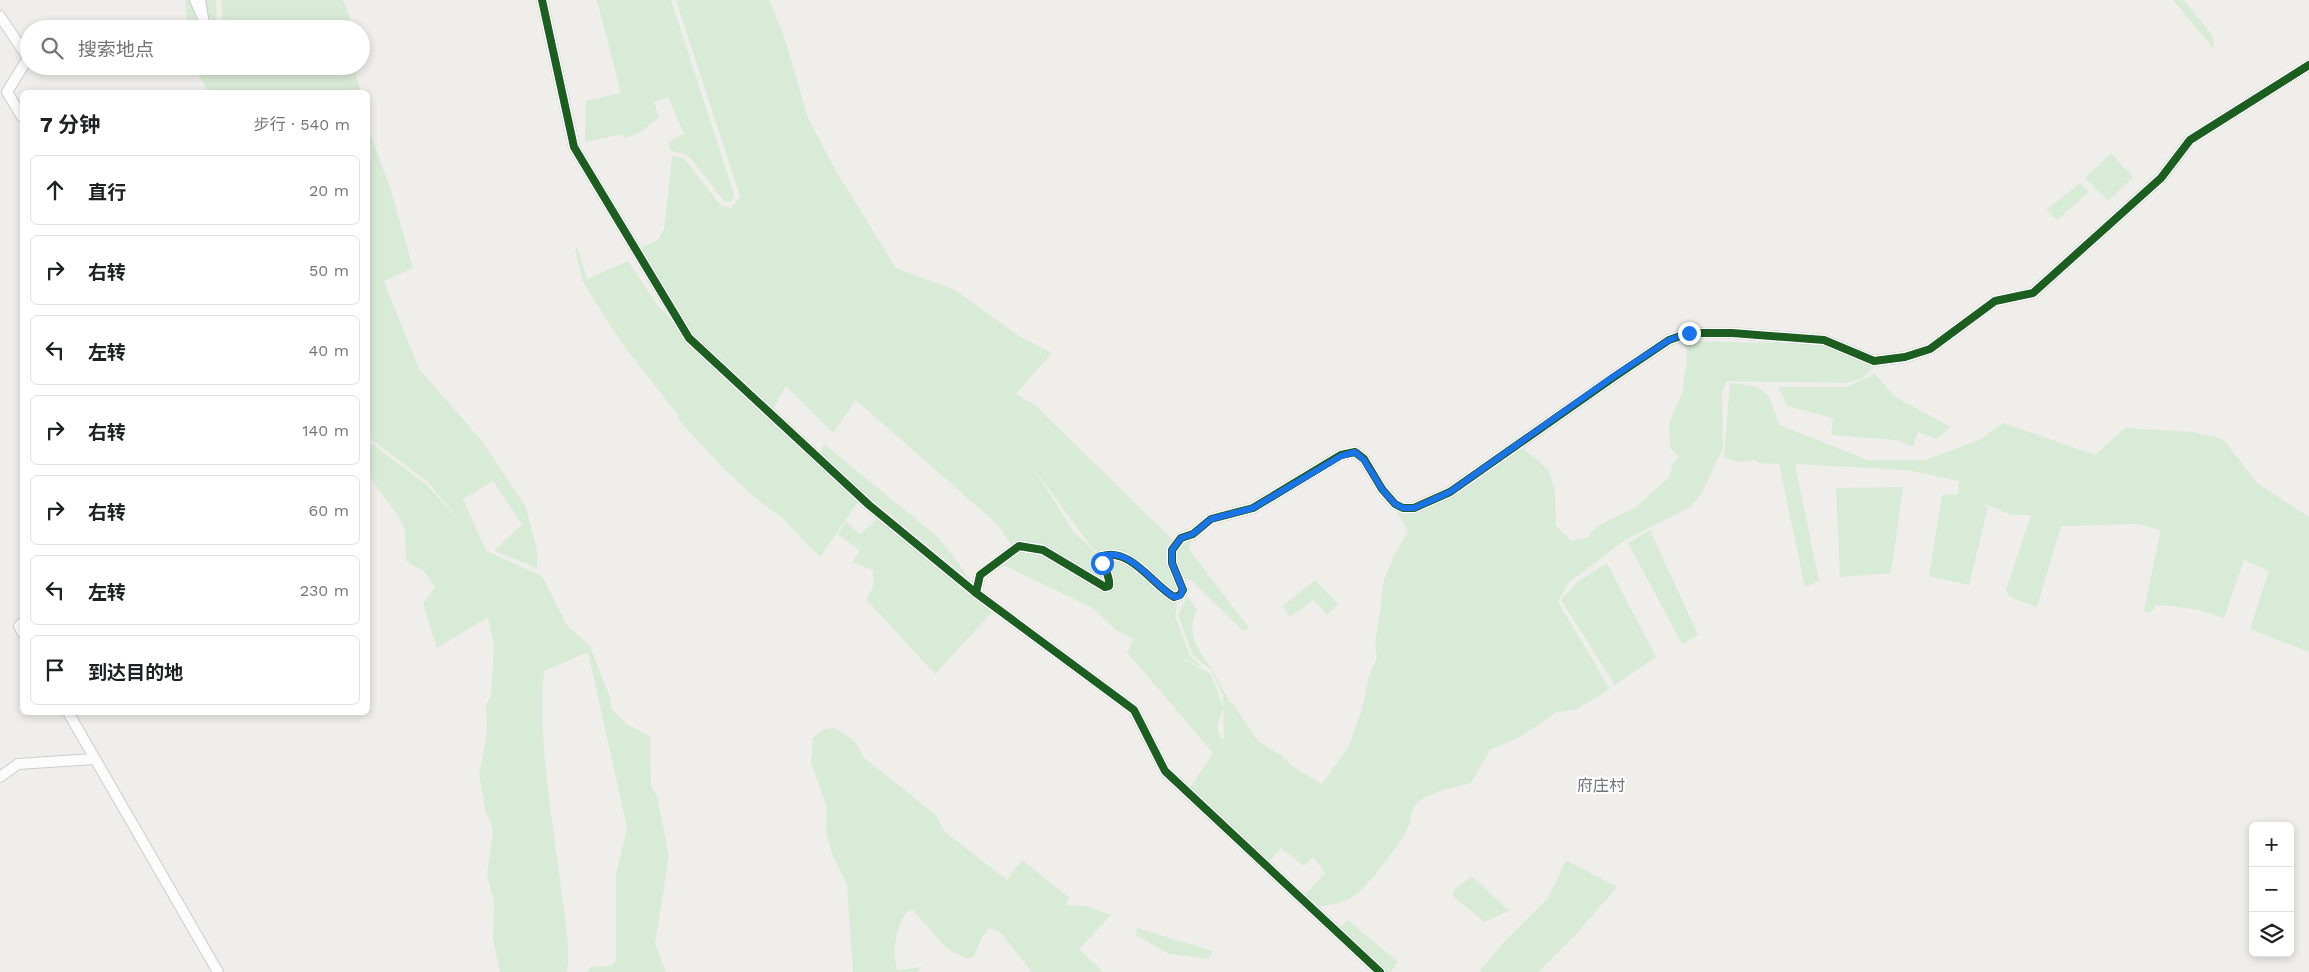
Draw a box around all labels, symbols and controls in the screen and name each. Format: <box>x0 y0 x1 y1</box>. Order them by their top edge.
search box <box>20 20 370 75</box>
icon: search <box>38 34 66 62</box>
text: 搜索地点 <box>78 38 154 61</box>
text: 7 分钟 <box>40 112 100 137</box>
text: 步行 · 540 m <box>254 115 350 134</box>
icon: ahead <box>41 176 69 204</box>
text: 直行 <box>88 181 126 204</box>
text: 20 m <box>309 181 349 200</box>
icon: right <box>41 256 69 284</box>
text: 右转 <box>88 261 126 284</box>
text: 50 m <box>309 261 349 280</box>
route end <box>1678 322 1701 345</box>
icon: left <box>41 336 69 364</box>
text: 左转 <box>88 341 126 364</box>
text: 40 m <box>309 341 349 360</box>
icon: right <box>41 416 69 444</box>
text: 右转 <box>88 421 126 444</box>
text: 140 m <box>302 421 349 440</box>
icon: right <box>41 496 69 524</box>
text: 右转 <box>88 501 126 524</box>
text: 60 m <box>309 501 349 520</box>
route start <box>1091 552 1114 575</box>
icon: left <box>41 576 69 604</box>
text: 左转 <box>88 581 126 604</box>
text: 230 m <box>300 581 349 600</box>
icon: arrive <box>41 656 69 684</box>
text: 到达目的地 <box>88 661 183 684</box>
district label: 府庄村 <box>1577 776 1625 795</box>
map controls <box>2249 822 2294 957</box>
button: + <box>2249 822 2294 867</box>
button: − <box>2249 867 2294 912</box>
button: layers <box>2249 912 2294 957</box>

